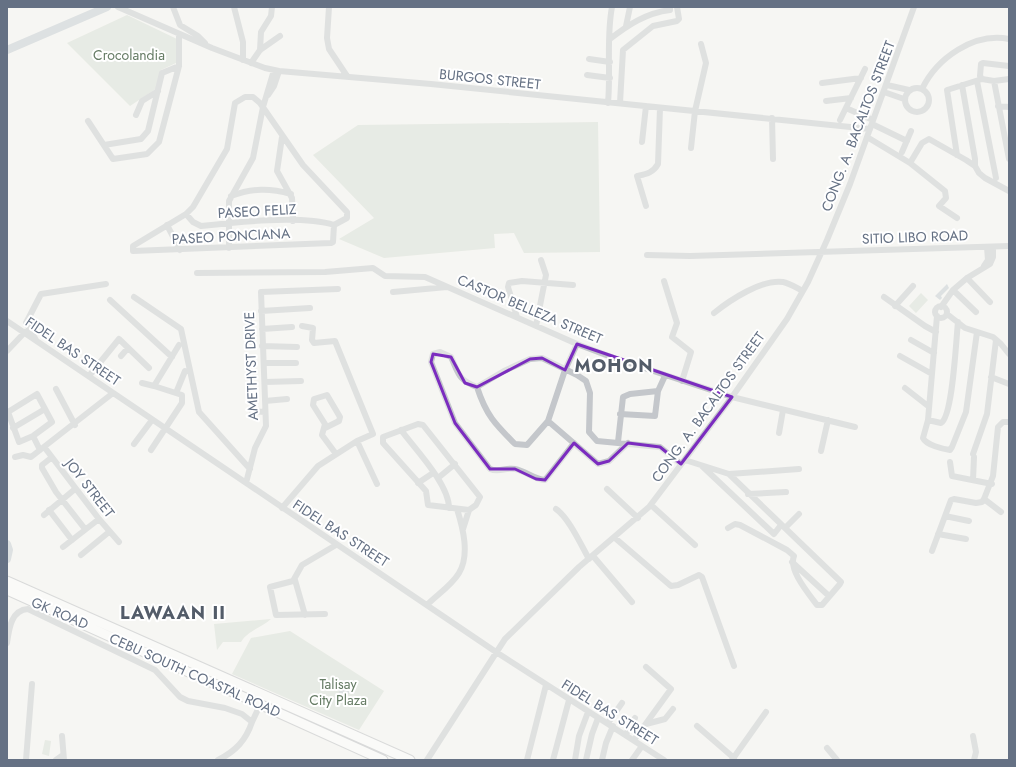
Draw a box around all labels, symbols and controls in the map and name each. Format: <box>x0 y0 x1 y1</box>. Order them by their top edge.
street label: CONG. A. BACALTOS STREET <box>816 37 900 214</box>
park label: Crocolandia <box>93 45 165 65</box>
street label: BURGOS STREET <box>438 64 542 94</box>
street label: PASEO FELIZ <box>217 199 297 223</box>
street label: PASEO PONCIANA <box>171 223 291 249</box>
street label: SITIO LIBO ROAD <box>862 225 968 249</box>
street label: CASTOR BELLEZA STREET <box>454 269 606 349</box>
street label: AMETHYST DRIVE <box>239 311 263 421</box>
street label: FIDEL BAS STREET <box>21 312 125 391</box>
street label: CONG. A. BACALTOS STREET <box>647 327 770 486</box>
district label: MOHON <box>574 353 654 379</box>
street label: JOY STREET <box>59 453 120 522</box>
street label: FIDEL BAS STREET <box>289 494 393 572</box>
street label: GK ROAD <box>28 592 92 634</box>
district label: LAWAAN II <box>120 600 226 626</box>
street label: CEBU SOUTH COASTAL ROAD <box>106 628 284 722</box>
park label: Talisay City Plaza <box>309 674 367 710</box>
street label: FIDEL BAS STREET <box>558 674 663 750</box>

